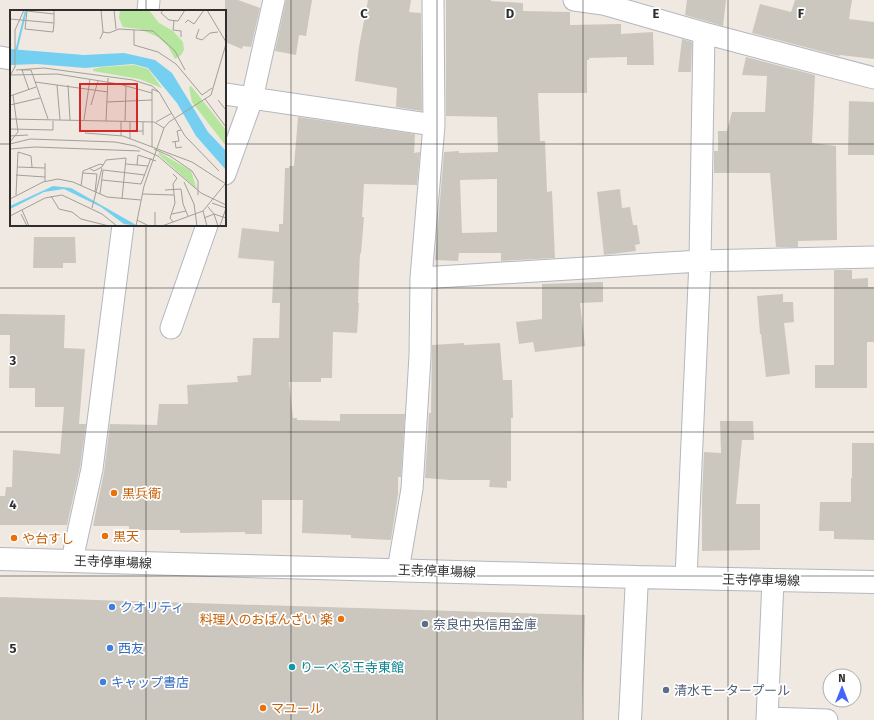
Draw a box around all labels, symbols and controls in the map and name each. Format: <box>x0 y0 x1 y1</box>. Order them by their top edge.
text: C <box>360 6 368 21</box>
text: D <box>506 6 515 21</box>
text: E <box>653 6 660 21</box>
text: F <box>798 6 805 21</box>
inset map <box>10 10 226 226</box>
text: 3 <box>9 353 17 368</box>
place label: 黒兵衛 <box>122 486 161 501</box>
marker: 黒兵衛 <box>109 488 119 498</box>
text: 4 <box>9 497 17 512</box>
place label: 黒天 <box>113 529 139 544</box>
place label: や台すし <box>22 531 74 546</box>
marker: 黒天 <box>100 531 110 541</box>
marker: や台すし <box>9 533 19 543</box>
street label: 王寺停車場線 <box>74 553 152 571</box>
street label: 王寺停車場線 <box>398 562 476 580</box>
street label: 王寺停車場線 <box>722 572 800 588</box>
place label: クオリティ <box>120 600 184 615</box>
marker: クオリティ <box>107 602 117 612</box>
place label: 料理人のおばんざい 楽 <box>200 612 333 627</box>
marker: 料理人のおばんざい 楽 <box>336 614 346 624</box>
place label: 奈良中央信用金庫 <box>433 617 537 632</box>
marker: 奈良中央信用金庫 <box>420 619 430 629</box>
text: 5 <box>10 641 17 656</box>
place label: 西友 <box>118 641 144 656</box>
marker: 西友 <box>105 643 115 653</box>
place label: りーべる王寺東館 <box>300 660 404 675</box>
marker: りーべる王寺東館 <box>287 662 297 672</box>
north arrow <box>822 668 862 708</box>
text: N <box>838 672 846 685</box>
place label: キャップ書店 <box>111 675 189 690</box>
marker: キャップ書店 <box>98 677 108 687</box>
place label: 清水モータープール <box>674 683 790 698</box>
marker: 清水モータープール <box>661 685 671 695</box>
place label: マユール <box>271 701 323 716</box>
marker: マユール <box>258 703 268 713</box>

